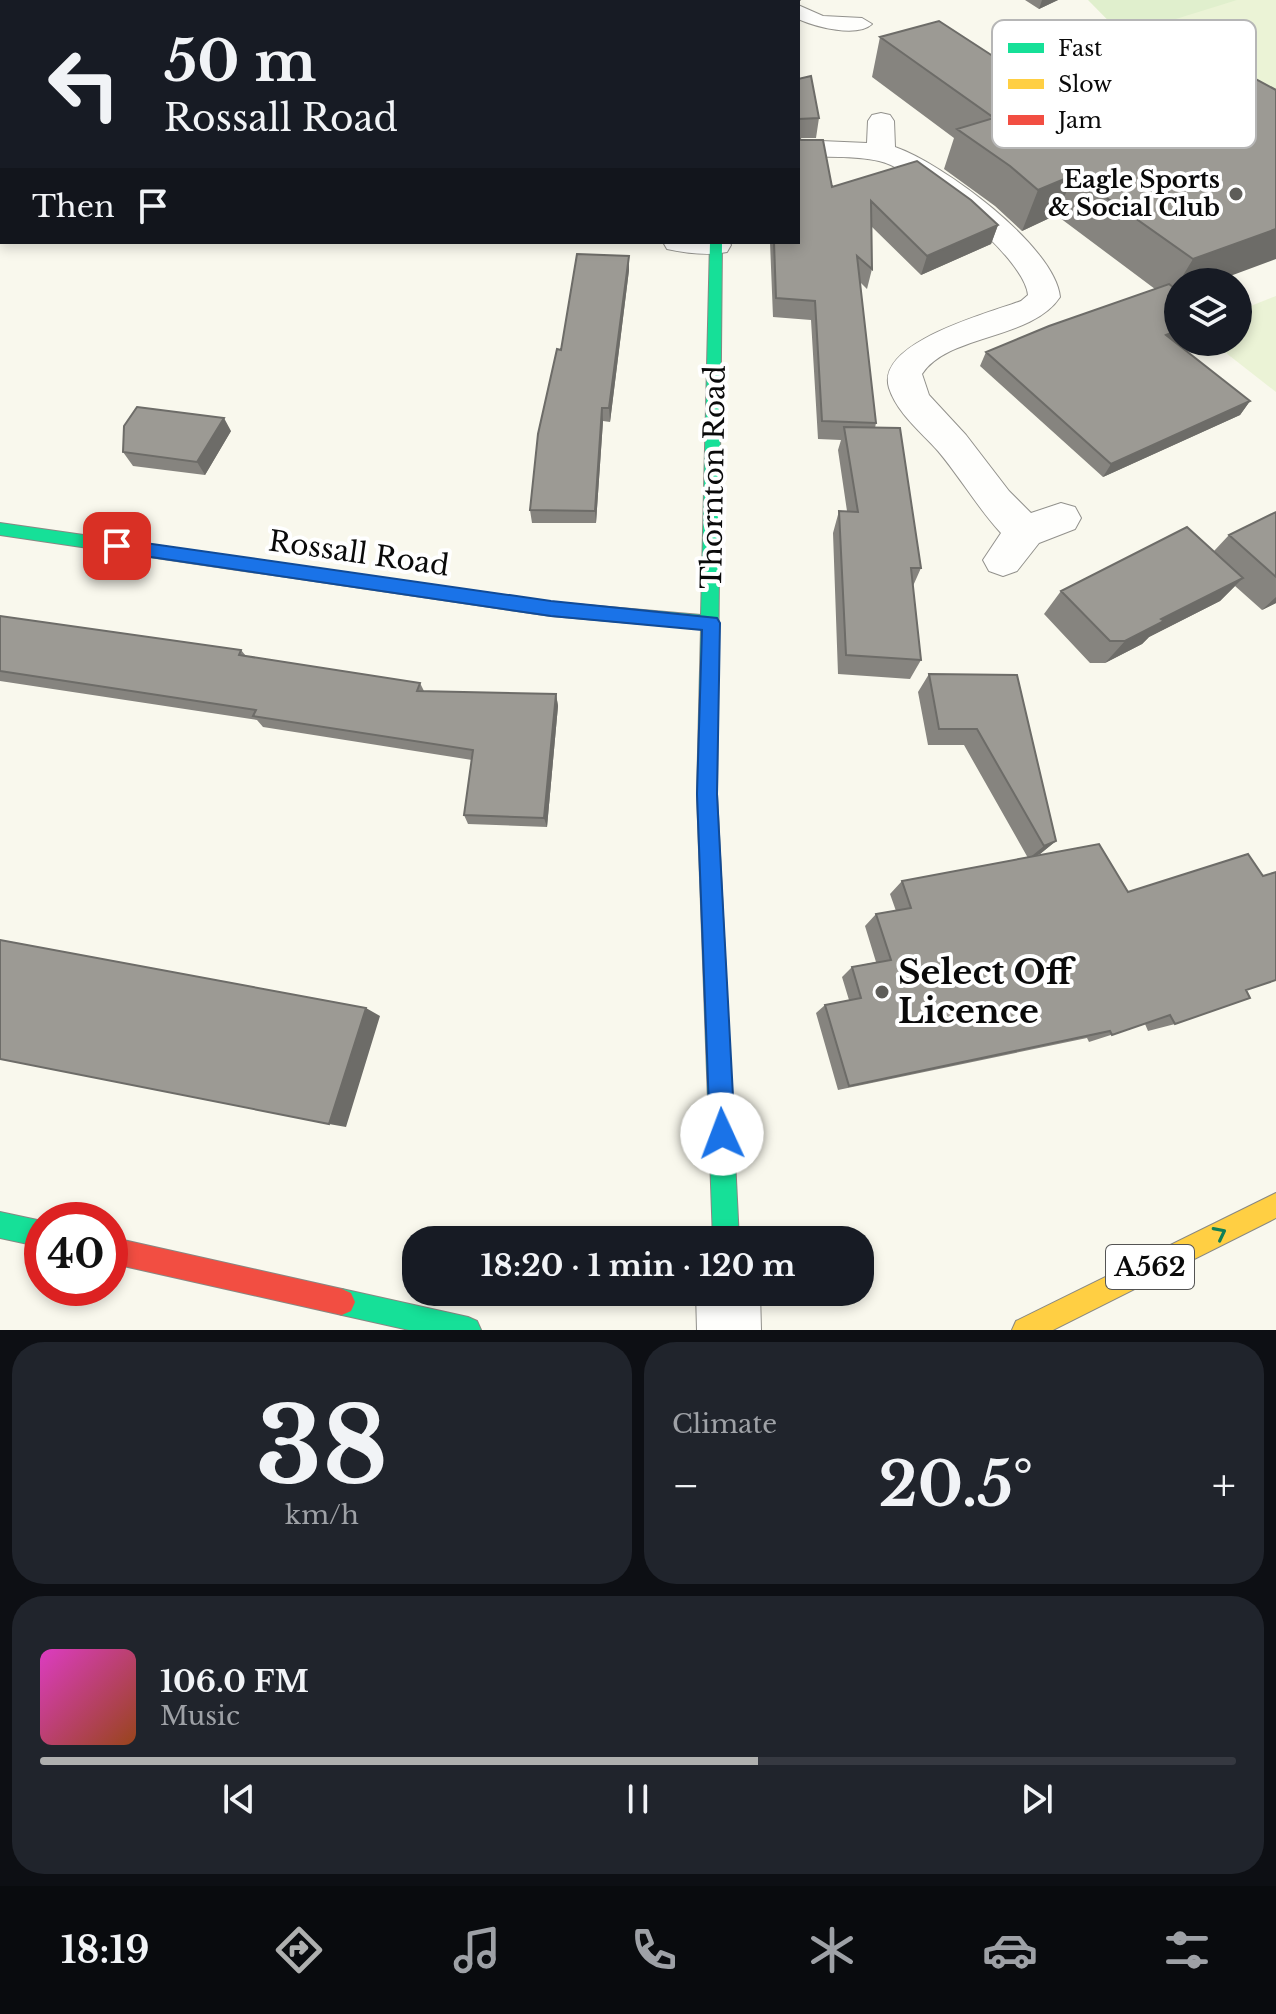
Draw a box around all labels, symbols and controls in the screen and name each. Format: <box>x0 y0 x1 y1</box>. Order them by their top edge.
legend <box>992 20 1256 148</box>
text: 50 m <box>164 27 316 96</box>
icon: left <box>32 32 136 136</box>
text: Fast <box>1058 35 1103 62</box>
text: Slow <box>1058 71 1112 98</box>
text: Rossall Road <box>164 96 398 141</box>
text: Jam <box>1055 107 1102 134</box>
place label: Eagle Sports & Social Club <box>1048 165 1220 222</box>
icon: arrive <box>131 184 175 228</box>
marker: Eagle Sports & Social Club <box>1227 185 1245 203</box>
text: Then <box>32 188 115 225</box>
map controls <box>1164 268 1252 356</box>
button: layers <box>1164 268 1252 356</box>
street label: Thornton Road <box>694 365 733 589</box>
pin <box>83 512 151 580</box>
icon: arrive <box>95 524 139 568</box>
street label: Rossall Road <box>266 524 451 583</box>
place label: Select Off Licence <box>898 951 1076 1032</box>
marker: Select Off Licence <box>873 983 891 1001</box>
position arrow <box>680 1092 764 1176</box>
speed limit sign: 40 <box>24 1202 128 1306</box>
one-way arrow <box>1212 1227 1227 1242</box>
road number: A562 <box>1106 1245 1194 1289</box>
text: 18:20 · 1 min · 120 m <box>481 1247 795 1284</box>
text: 38 <box>256 1382 388 1511</box>
text: Climate <box>672 1408 777 1440</box>
text: 20.5° <box>879 1448 1033 1522</box>
text: − <box>672 1458 700 1513</box>
text: + <box>1212 1458 1236 1513</box>
text: km/h <box>285 1499 359 1531</box>
text: 106.0 FM <box>160 1663 309 1700</box>
text: Music <box>160 1700 240 1732</box>
icon: previous <box>217 1777 261 1821</box>
icon: pause <box>616 1777 660 1821</box>
icon: next <box>1015 1777 1059 1821</box>
icon: directions <box>271 1922 327 1978</box>
icon: music <box>449 1922 505 1978</box>
icon: phone <box>626 1922 682 1978</box>
icon: climate <box>804 1922 860 1978</box>
icon: car <box>982 1922 1038 1978</box>
icon: filters <box>1159 1922 1215 1978</box>
text: 18:19 <box>61 1928 150 1973</box>

